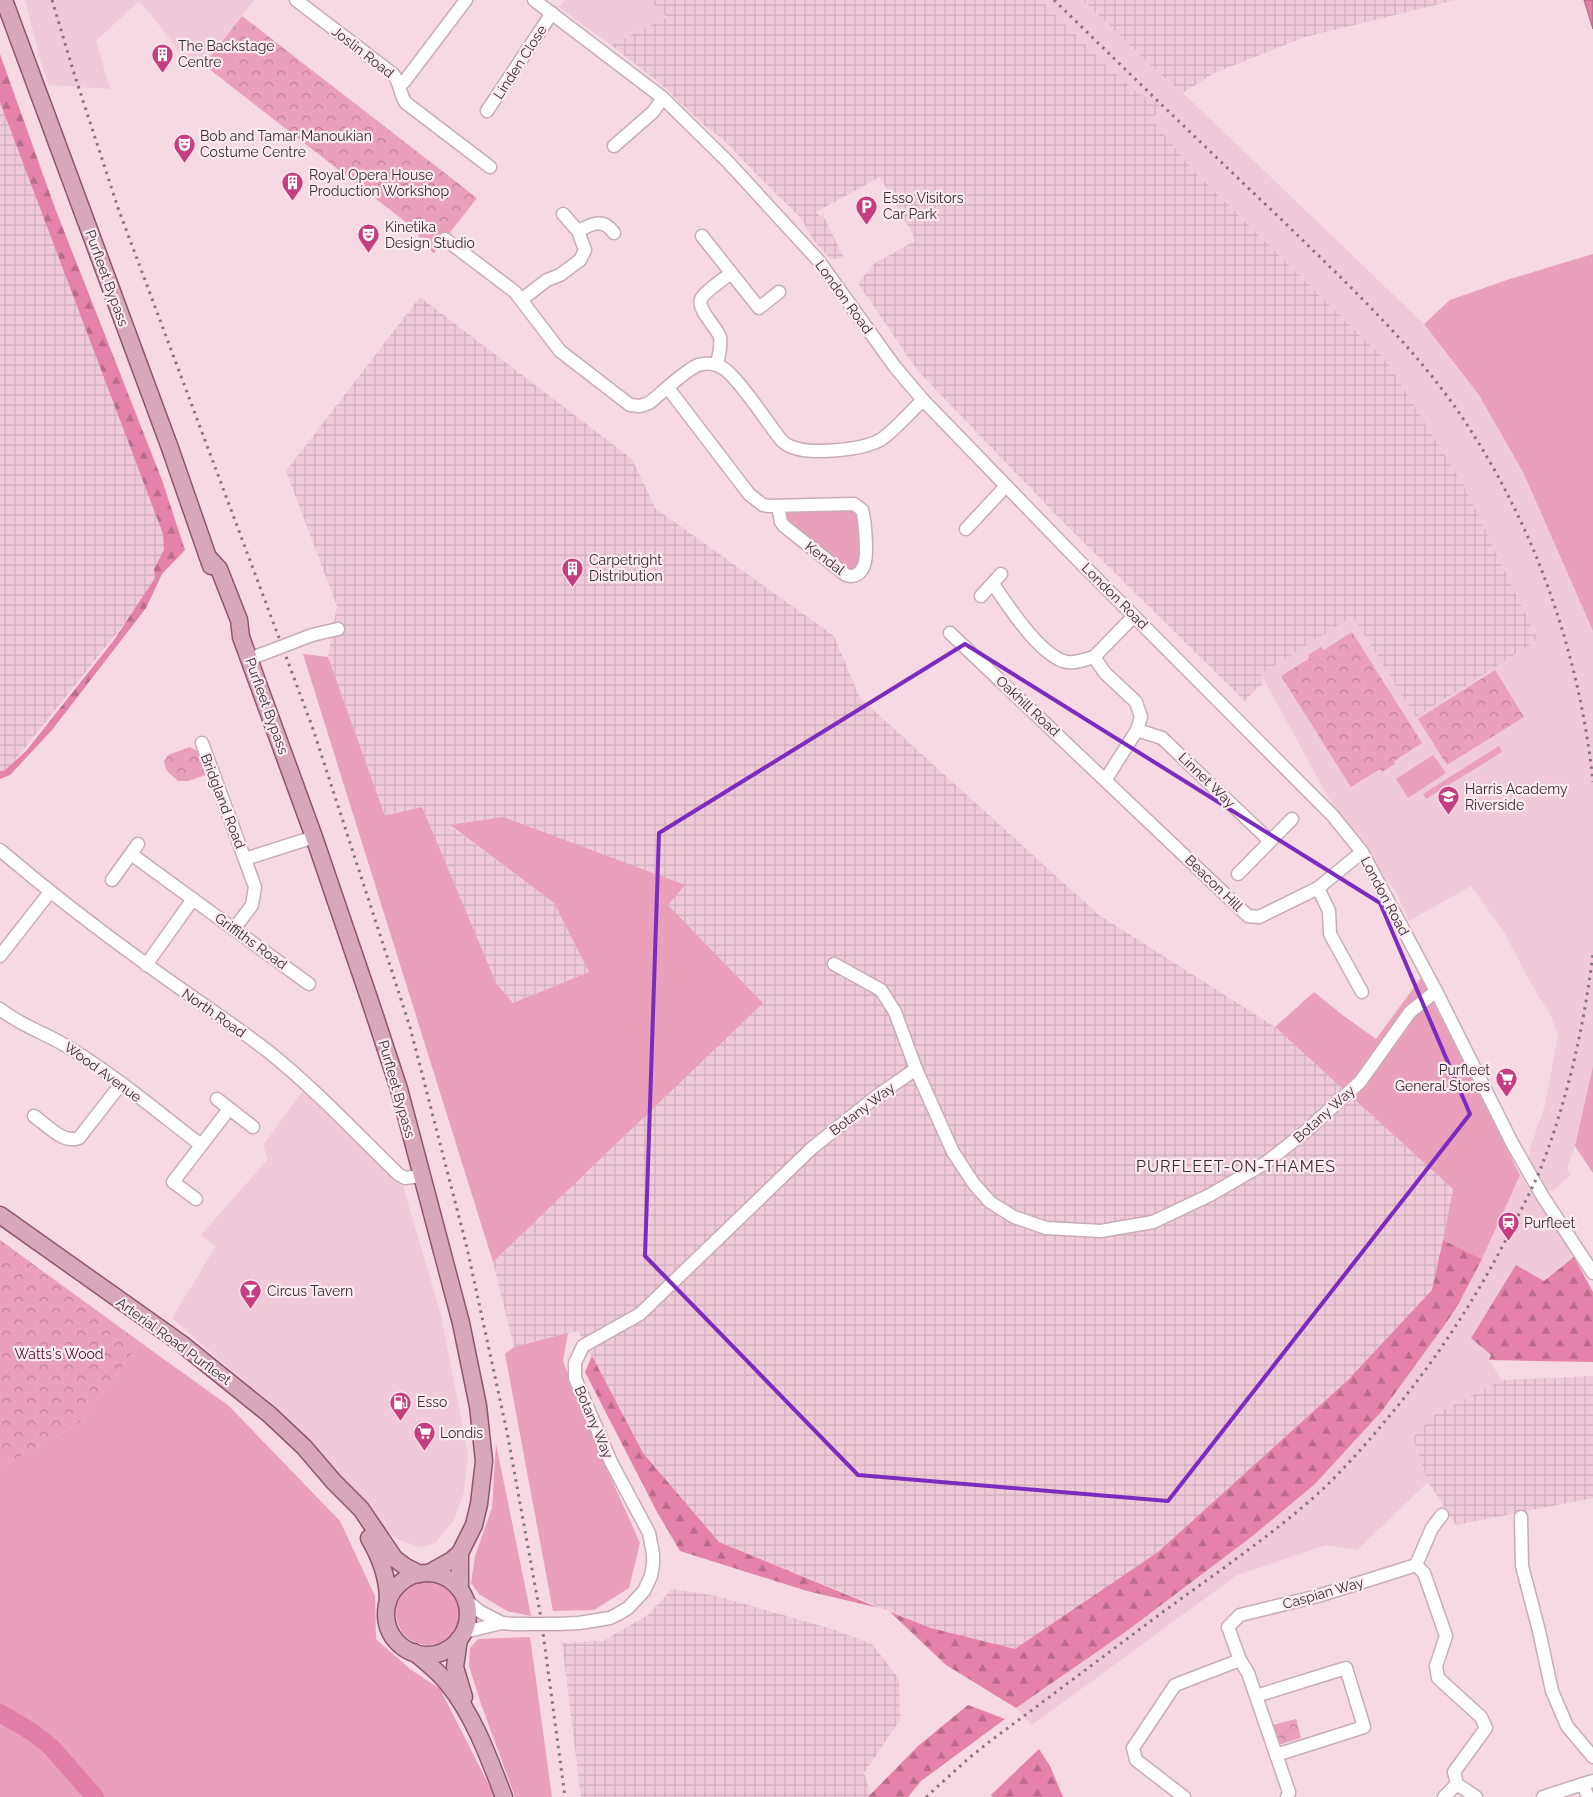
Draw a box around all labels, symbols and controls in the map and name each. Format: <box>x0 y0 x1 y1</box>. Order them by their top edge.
street label: Linden Close <box>490 22 550 102</box>
street label: Joslin Road <box>329 23 397 81</box>
place label: The Backstage Centre <box>178 38 275 70</box>
building icon: The Backstage Centre <box>150 42 174 73</box>
place label: Bob and Tamar Manoukian Costume Centre <box>200 128 372 160</box>
theatre icon: Bob and Tamar Manoukian Costume Centre <box>172 132 196 163</box>
place label: Royal Opera House Production Workshop <box>309 167 449 199</box>
building icon: Royal Opera House Production Workshop <box>281 171 305 202</box>
place label: Esso Visitors Car Park <box>883 190 964 222</box>
parking icon: Esso Visitors Car Park <box>855 194 879 225</box>
place label: Kinetika Design Studio <box>385 219 475 251</box>
theatre icon: Kinetika Design Studio <box>357 223 381 254</box>
street label: Purfleet Bypass <box>82 228 132 329</box>
street label: London Road <box>812 257 876 337</box>
street label: Kendal <box>802 538 848 578</box>
place label: Carpetright Distribution <box>589 552 663 584</box>
building icon: Carpetright Distribution <box>561 556 585 587</box>
street label: London Road <box>1079 560 1151 632</box>
street label: Purfleet Bypass <box>242 656 292 757</box>
street label: Oakhill Road <box>993 673 1063 739</box>
street label: Linnet Way <box>1175 749 1239 811</box>
street label: Bridgland Road <box>198 751 248 851</box>
place label: Harris Academy Riverside <box>1465 781 1568 813</box>
school or university icon: Harris Academy Riverside <box>1437 785 1461 816</box>
street label: Beacon Hill <box>1182 852 1246 915</box>
street label: London Road <box>1358 854 1412 938</box>
street label: Griffiths Road <box>212 910 290 972</box>
street label: North Road <box>179 985 249 1041</box>
street label: Purfleet Bypass <box>375 1038 419 1140</box>
street label: Wood Avenue <box>61 1039 145 1105</box>
place label: Purfleet General Stores <box>1395 1062 1490 1094</box>
supermarket icon: Purfleet General Stores <box>1494 1066 1518 1097</box>
street label: Botany Way <box>826 1079 898 1139</box>
street label: Botany Way <box>1290 1082 1358 1146</box>
district label: PURFLEET-ON-THAMES <box>1136 1157 1336 1176</box>
station icon: Purfleet <box>1496 1211 1520 1242</box>
place label: Purfleet <box>1524 1215 1575 1231</box>
bar icon: Circus Tavern <box>239 1279 263 1310</box>
place label: Circus Tavern <box>267 1283 353 1299</box>
street label: Arterial Road Purfleet <box>113 1294 235 1388</box>
park label: Watts's Wood <box>14 1346 104 1362</box>
street label: Botany Way <box>572 1383 617 1461</box>
fuel station icon: Esso <box>389 1390 413 1421</box>
place label: Esso <box>417 1394 447 1410</box>
supermarket icon: Londis <box>412 1421 436 1452</box>
place label: Londis <box>440 1425 483 1441</box>
street label: Caspian Way <box>1281 1574 1366 1612</box>

